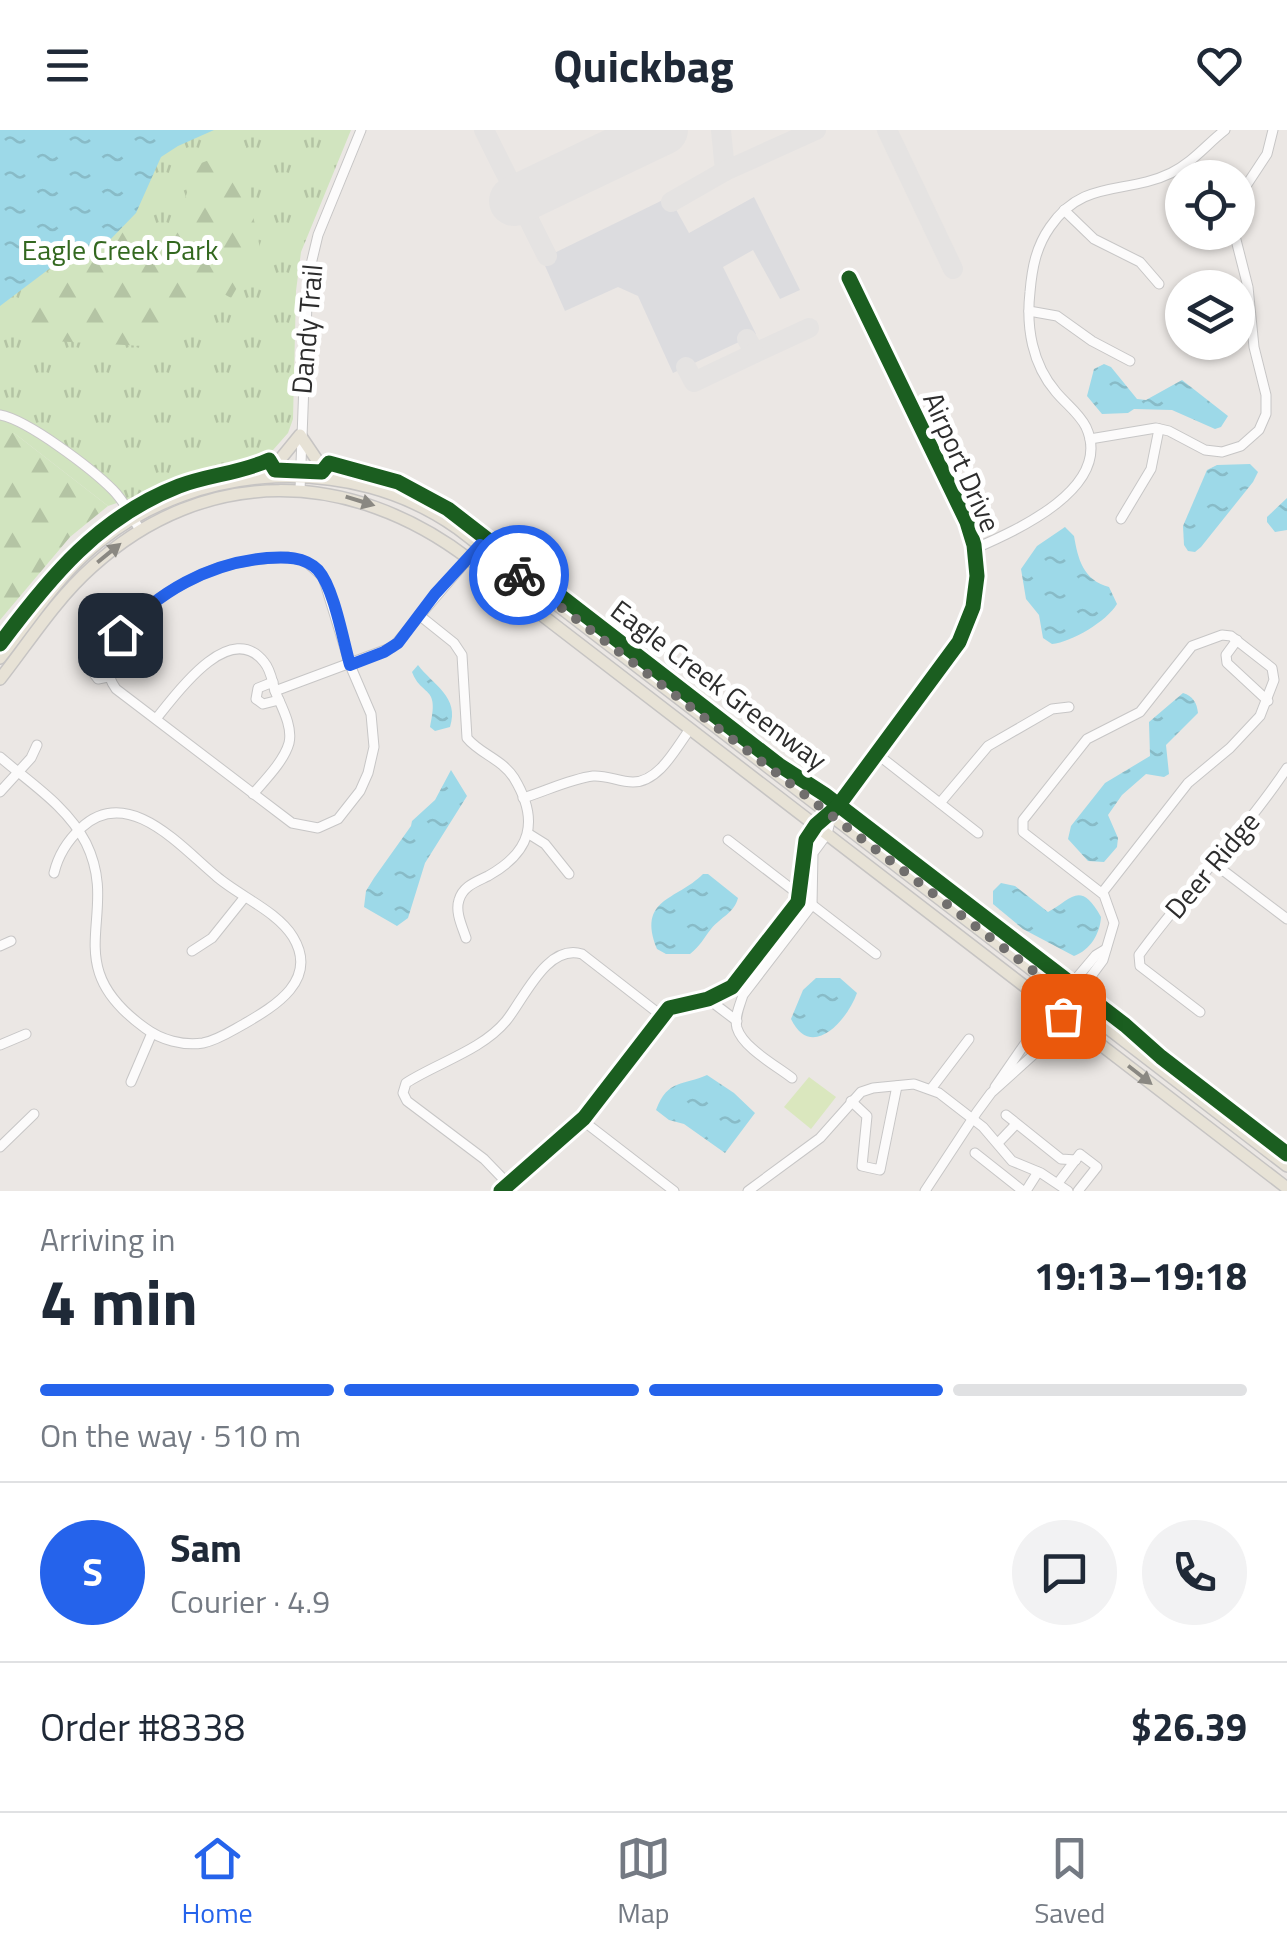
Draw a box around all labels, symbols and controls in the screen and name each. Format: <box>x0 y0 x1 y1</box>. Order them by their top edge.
text: Quickbag <box>553 31 734 99</box>
icon: menu <box>40 38 95 93</box>
icon: heart <box>1192 38 1247 93</box>
map controls <box>1165 160 1255 360</box>
button: locate <box>1165 160 1255 250</box>
park label: Eagle Creek Park <box>22 228 218 271</box>
street label: Dandy Trail <box>279 262 334 396</box>
button: layers <box>1165 270 1255 360</box>
street label: Airport Drive <box>913 385 1012 539</box>
one-way arrow <box>345 494 376 509</box>
courier <box>469 525 569 625</box>
one-way arrow <box>96 543 121 564</box>
icon: bike <box>492 548 547 603</box>
street label: Eagle Creek Greenway <box>602 589 837 780</box>
pin <box>78 593 163 678</box>
icon: home <box>93 608 148 663</box>
street label: Deer Ridge <box>1154 801 1270 928</box>
pin <box>1021 974 1106 1059</box>
icon: bag <box>1036 989 1091 1044</box>
one-way arrow <box>1127 1065 1153 1085</box>
text: Arriving in <box>40 1215 176 1263</box>
text: 19:13–19:18 <box>1034 1247 1247 1305</box>
text: 4 min <box>40 1251 198 1350</box>
text: On the way · 510 m <box>40 1411 301 1459</box>
text: Sam <box>170 1519 242 1577</box>
button: chat <box>1012 1520 1117 1625</box>
button: phone <box>1142 1520 1247 1625</box>
text: S <box>82 1543 103 1601</box>
text: Courier · 4.9 <box>170 1577 330 1625</box>
text: Order #8338 <box>40 1698 245 1756</box>
text: $26.39 <box>1131 1698 1247 1756</box>
tab: Home <box>182 1831 253 1934</box>
tab: Map <box>616 1831 671 1934</box>
tab: Saved <box>1034 1831 1105 1934</box>

